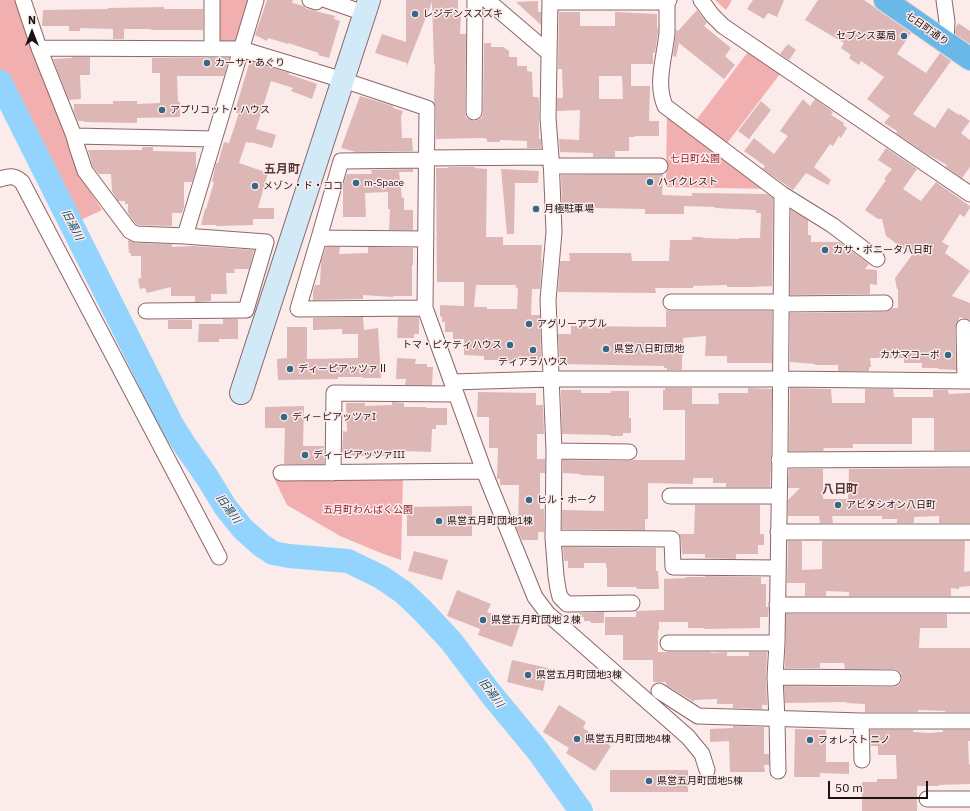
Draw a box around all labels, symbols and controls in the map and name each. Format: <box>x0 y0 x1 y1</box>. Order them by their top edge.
place label: レジデンススズキ <box>423 8 503 20</box>
marker: レジデンススズキ <box>410 9 420 19</box>
street label: 七日町通り <box>903 10 951 48</box>
north arrow <box>12 12 52 52</box>
text: N <box>28 13 36 27</box>
place label: セブンス薬局 <box>836 30 896 42</box>
marker: セブンス薬局 <box>899 31 909 41</box>
place label: カーサ・あぐり <box>215 57 285 69</box>
marker: カーサ・あぐり <box>202 58 212 68</box>
place label: アプリコット・ハウス <box>170 104 270 116</box>
marker: アプリコット・ハウス <box>157 105 167 115</box>
park label: 七日町公園 <box>670 153 720 165</box>
district label: 五月町 <box>264 163 300 177</box>
place label: ハイクレスト <box>658 176 718 188</box>
place label: m-Space <box>364 177 404 189</box>
marker: ハイクレスト <box>645 177 655 187</box>
marker: m-Space <box>351 178 361 188</box>
place label: メゾン・ド・ココ <box>263 180 343 192</box>
marker: メゾン・ド・ココ <box>250 181 260 191</box>
place label: 月極駐車場 <box>544 203 594 215</box>
marker: 月極駐車場 <box>531 204 541 214</box>
water label: 旧湯川 <box>59 207 85 243</box>
place label: カサ・ボニータ八日町 <box>833 244 933 256</box>
marker: カサ・ボニータ八日町 <box>820 245 830 255</box>
place label: アグリーアブル <box>537 318 607 330</box>
marker: アグリーアブル <box>524 319 534 329</box>
place label: トマ・ピケティハウス <box>402 339 502 351</box>
marker: トマ・ピケティハウス <box>505 340 515 350</box>
place label: 県営八日町団地 <box>614 343 684 355</box>
marker: 県営八日町団地 <box>601 344 611 354</box>
marker: ティアラハウス <box>528 345 538 355</box>
place label: カサマコーポ <box>880 349 940 361</box>
marker: カサマコーポ <box>943 350 953 360</box>
place label: ティアラハウス <box>498 356 568 368</box>
place label: ディ－ピアッツァⅡ <box>298 363 388 375</box>
marker: ディ－ピアッツァⅡ <box>285 364 295 374</box>
place label: ディ－ピアッツァI <box>292 411 376 423</box>
marker: ディ－ピアッツァI <box>279 412 289 422</box>
place label: ディーピアッツァIII <box>313 449 405 461</box>
marker: ディーピアッツァIII <box>300 450 310 460</box>
district label: 八日町 <box>822 483 858 497</box>
water label: 旧湯川 <box>213 492 243 526</box>
place label: ヒル・ホーク <box>537 494 597 506</box>
marker: ヒル・ホーク <box>524 495 534 505</box>
place label: アビタシオン八日町 <box>846 499 936 511</box>
marker: アビタシオン八日町 <box>833 500 843 510</box>
park label: 五月町わんぱく公園 <box>323 504 413 516</box>
place label: 県営五月町団地1棟 <box>447 515 533 527</box>
marker: 県営五月町団地1棟 <box>434 516 444 526</box>
place label: 県営五月町団地２棟 <box>491 614 581 626</box>
marker: 県営五月町団地２棟 <box>478 615 488 625</box>
place label: 県営五月町団地3棟 <box>536 669 622 681</box>
marker: 県営五月町団地3棟 <box>523 670 533 680</box>
water label: 旧湯川 <box>476 676 506 710</box>
place label: 県営五月町団地4棟 <box>585 733 671 745</box>
marker: 県営五月町団地4棟 <box>572 734 582 744</box>
place label: フォレスト ニノ <box>818 734 890 746</box>
marker: フォレスト ニノ <box>805 735 815 745</box>
scale bar <box>830 773 930 799</box>
place label: 県営五月町団地5棟 <box>657 775 743 787</box>
marker: 県営五月町団地5棟 <box>644 776 654 786</box>
text: 50 m <box>835 780 863 795</box>

